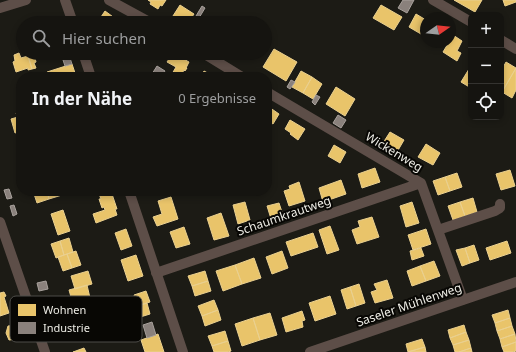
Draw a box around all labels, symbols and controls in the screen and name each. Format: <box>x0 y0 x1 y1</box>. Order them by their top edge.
north arrow <box>420 12 456 48</box>
map controls <box>468 12 504 120</box>
button: + <box>468 12 504 48</box>
search box <box>16 16 272 60</box>
icon: search <box>30 27 52 49</box>
text: Hier suchen <box>62 28 146 48</box>
button: − <box>468 48 504 84</box>
button: locate <box>468 84 504 120</box>
text: In der Nähe <box>32 87 132 110</box>
text: 0 Ergebnisse <box>178 89 256 107</box>
street label: Wickenweg <box>362 128 426 175</box>
street label: Schaumkrautweg <box>235 191 333 240</box>
street label: Saseler Mühlenweg <box>354 279 464 331</box>
legend <box>10 296 142 342</box>
text: Wohnen <box>43 302 86 317</box>
text: Industrie <box>43 320 90 335</box>

